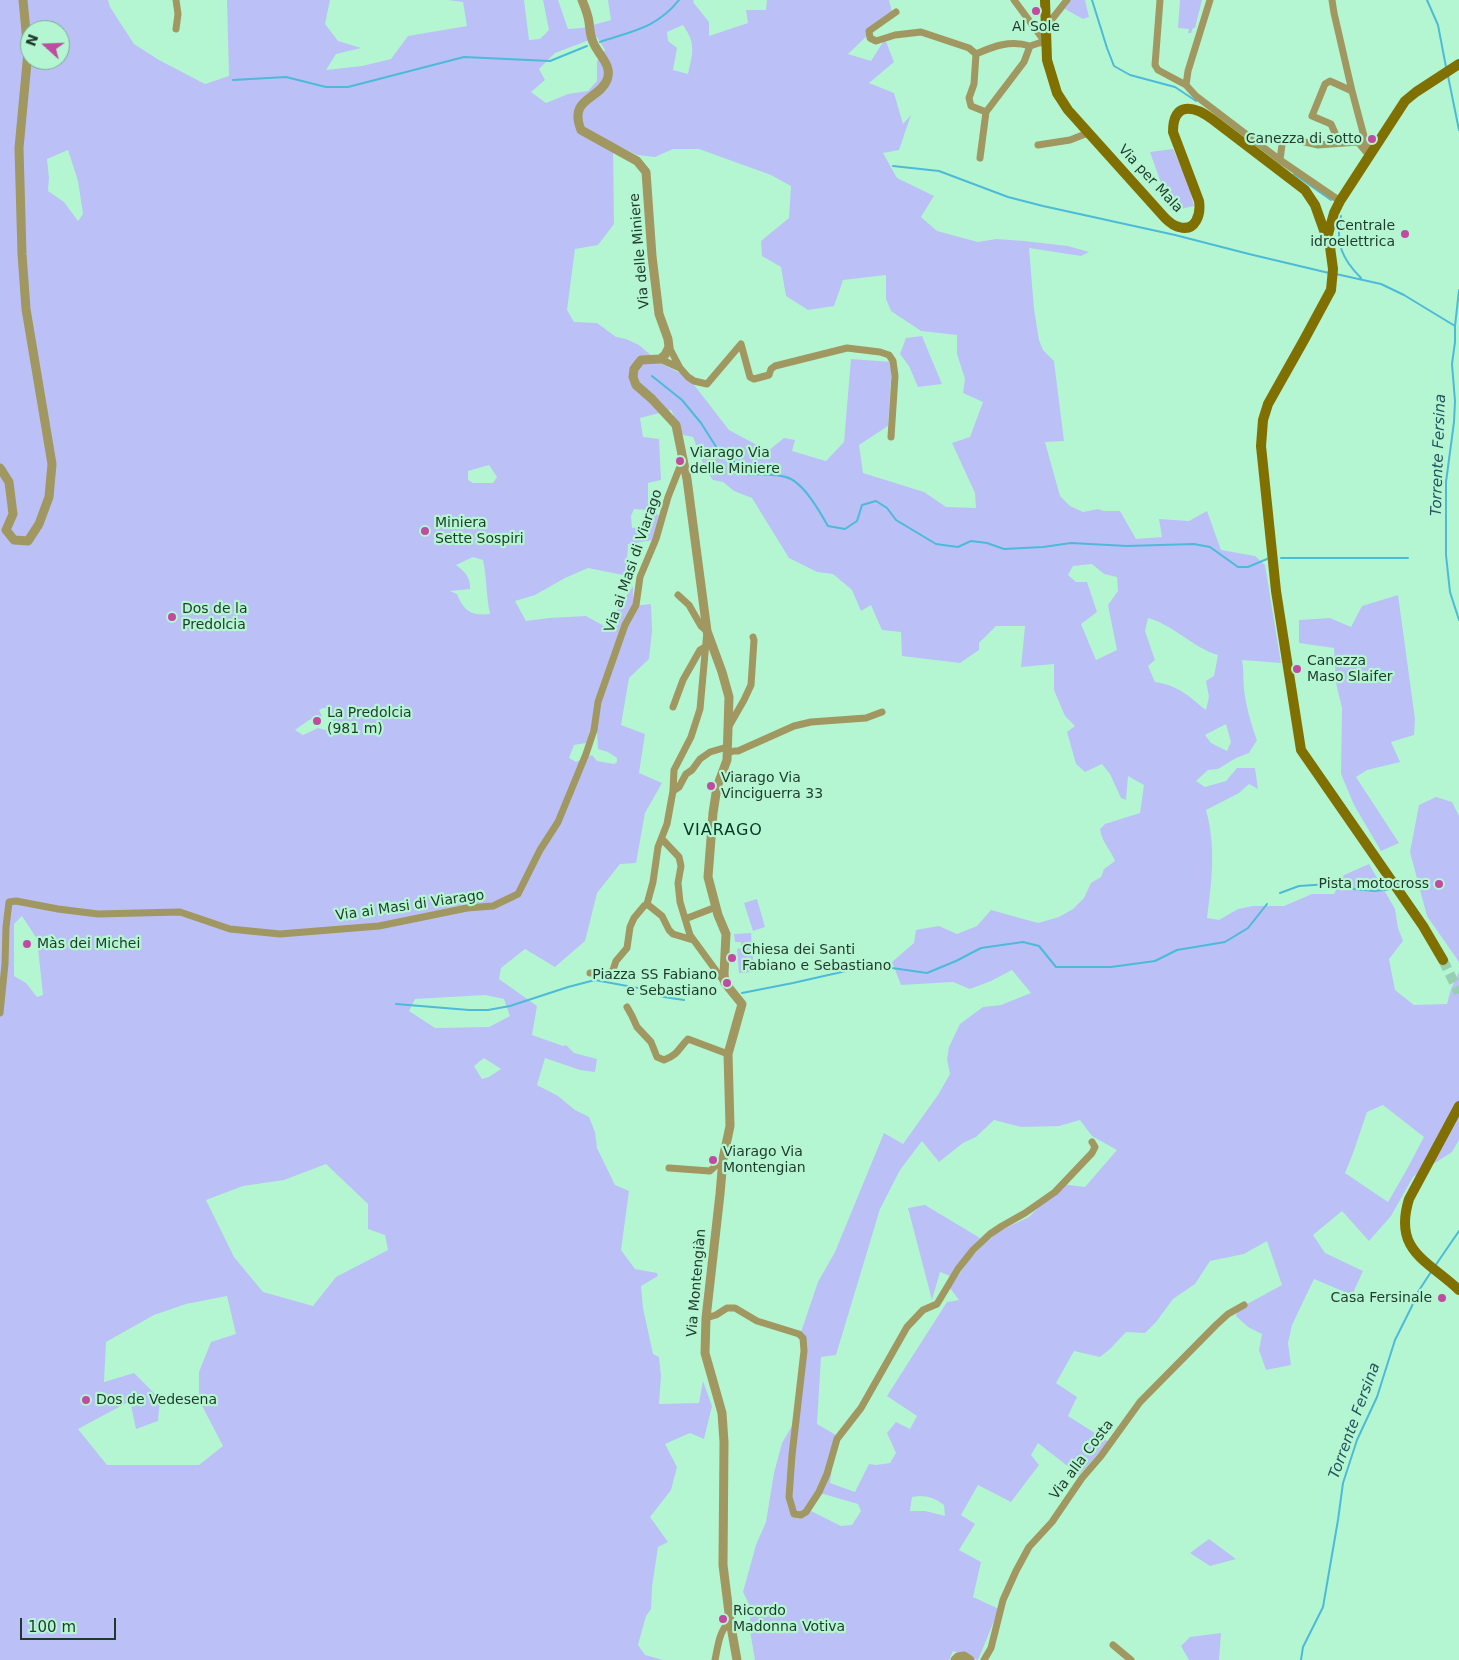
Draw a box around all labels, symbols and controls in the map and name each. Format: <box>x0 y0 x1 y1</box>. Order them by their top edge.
marker: Al Sole <box>1030 5 1042 17</box>
place label: Al Sole <box>1012 19 1060 35</box>
north arrow <box>20 20 70 70</box>
text: N <box>22 32 41 48</box>
place label: Canezza di sotto <box>1246 131 1362 147</box>
marker: Canezza di sotto <box>1366 133 1378 145</box>
street label: Via per Mala <box>1114 141 1186 217</box>
street label: Via delle Miniere <box>627 193 653 309</box>
place label: Centrale idroelettrica <box>1310 218 1395 250</box>
marker: Centrale idroelettrica <box>1399 228 1411 240</box>
water label: Torrente Fersina <box>1428 394 1450 516</box>
place label: Viarago Via delle Miniere <box>690 445 780 478</box>
marker: Viarago Via delle Miniere <box>674 455 686 467</box>
street label: Via ai Masi di Viarago <box>602 487 666 635</box>
place label: Miniera Sette Sospiri <box>435 515 524 548</box>
marker: Miniera Sette Sospiri <box>419 525 431 537</box>
place label: Dos de la Predolcia <box>182 601 248 634</box>
marker: Dos de la Predolcia <box>166 611 178 623</box>
place label: Canezza Maso Slaifer <box>1307 653 1393 686</box>
marker: Canezza Maso Slaifer <box>1291 663 1303 675</box>
place label: La Predolcia (981 m) <box>327 705 412 738</box>
marker: La Predolcia (981 m) <box>311 715 323 727</box>
place label: Viarago Via Vinciguerra 33 <box>721 770 823 802</box>
marker: Viarago Via Vinciguerra 33 <box>705 780 717 792</box>
district label: VIARAGO <box>682 821 764 841</box>
place label: Pista motocross <box>1319 876 1429 892</box>
marker: Pista motocross <box>1433 878 1445 890</box>
street label: Via ai Masi di Viarago <box>334 887 486 925</box>
place label: Màs dei Michei <box>37 936 140 952</box>
marker: Màs dei Michei <box>21 938 33 950</box>
place label: Chiesa dei Santi Fabiano e Sebastiano <box>742 942 891 974</box>
marker: Chiesa dei Santi Fabiano e Sebastiano <box>726 952 738 964</box>
place label: Piazza SS Fabiano e Sebastiano <box>592 967 717 1000</box>
marker: Piazza SS Fabiano e Sebastiano <box>721 977 733 989</box>
place label: Viarago Via Montengian <box>723 1144 806 1176</box>
marker: Viarago Via Montengian <box>707 1154 719 1166</box>
street label: Via Montengiàn <box>684 1228 710 1338</box>
place label: Casa Fersinale <box>1331 1290 1432 1306</box>
marker: Casa Fersinale <box>1436 1292 1448 1304</box>
water label: Torrente Fersina <box>1326 1361 1384 1481</box>
place label: Dos de Vedesena <box>96 1392 217 1408</box>
marker: Dos de Vedesena <box>80 1394 92 1406</box>
street label: Via alla Costa <box>1047 1417 1117 1503</box>
place label: Ricordo Madonna Votiva <box>733 1603 845 1635</box>
scale bar <box>22 1608 119 1640</box>
marker: Ricordo Madonna Votiva <box>717 1613 729 1625</box>
text: 100 m <box>28 1618 76 1636</box>

